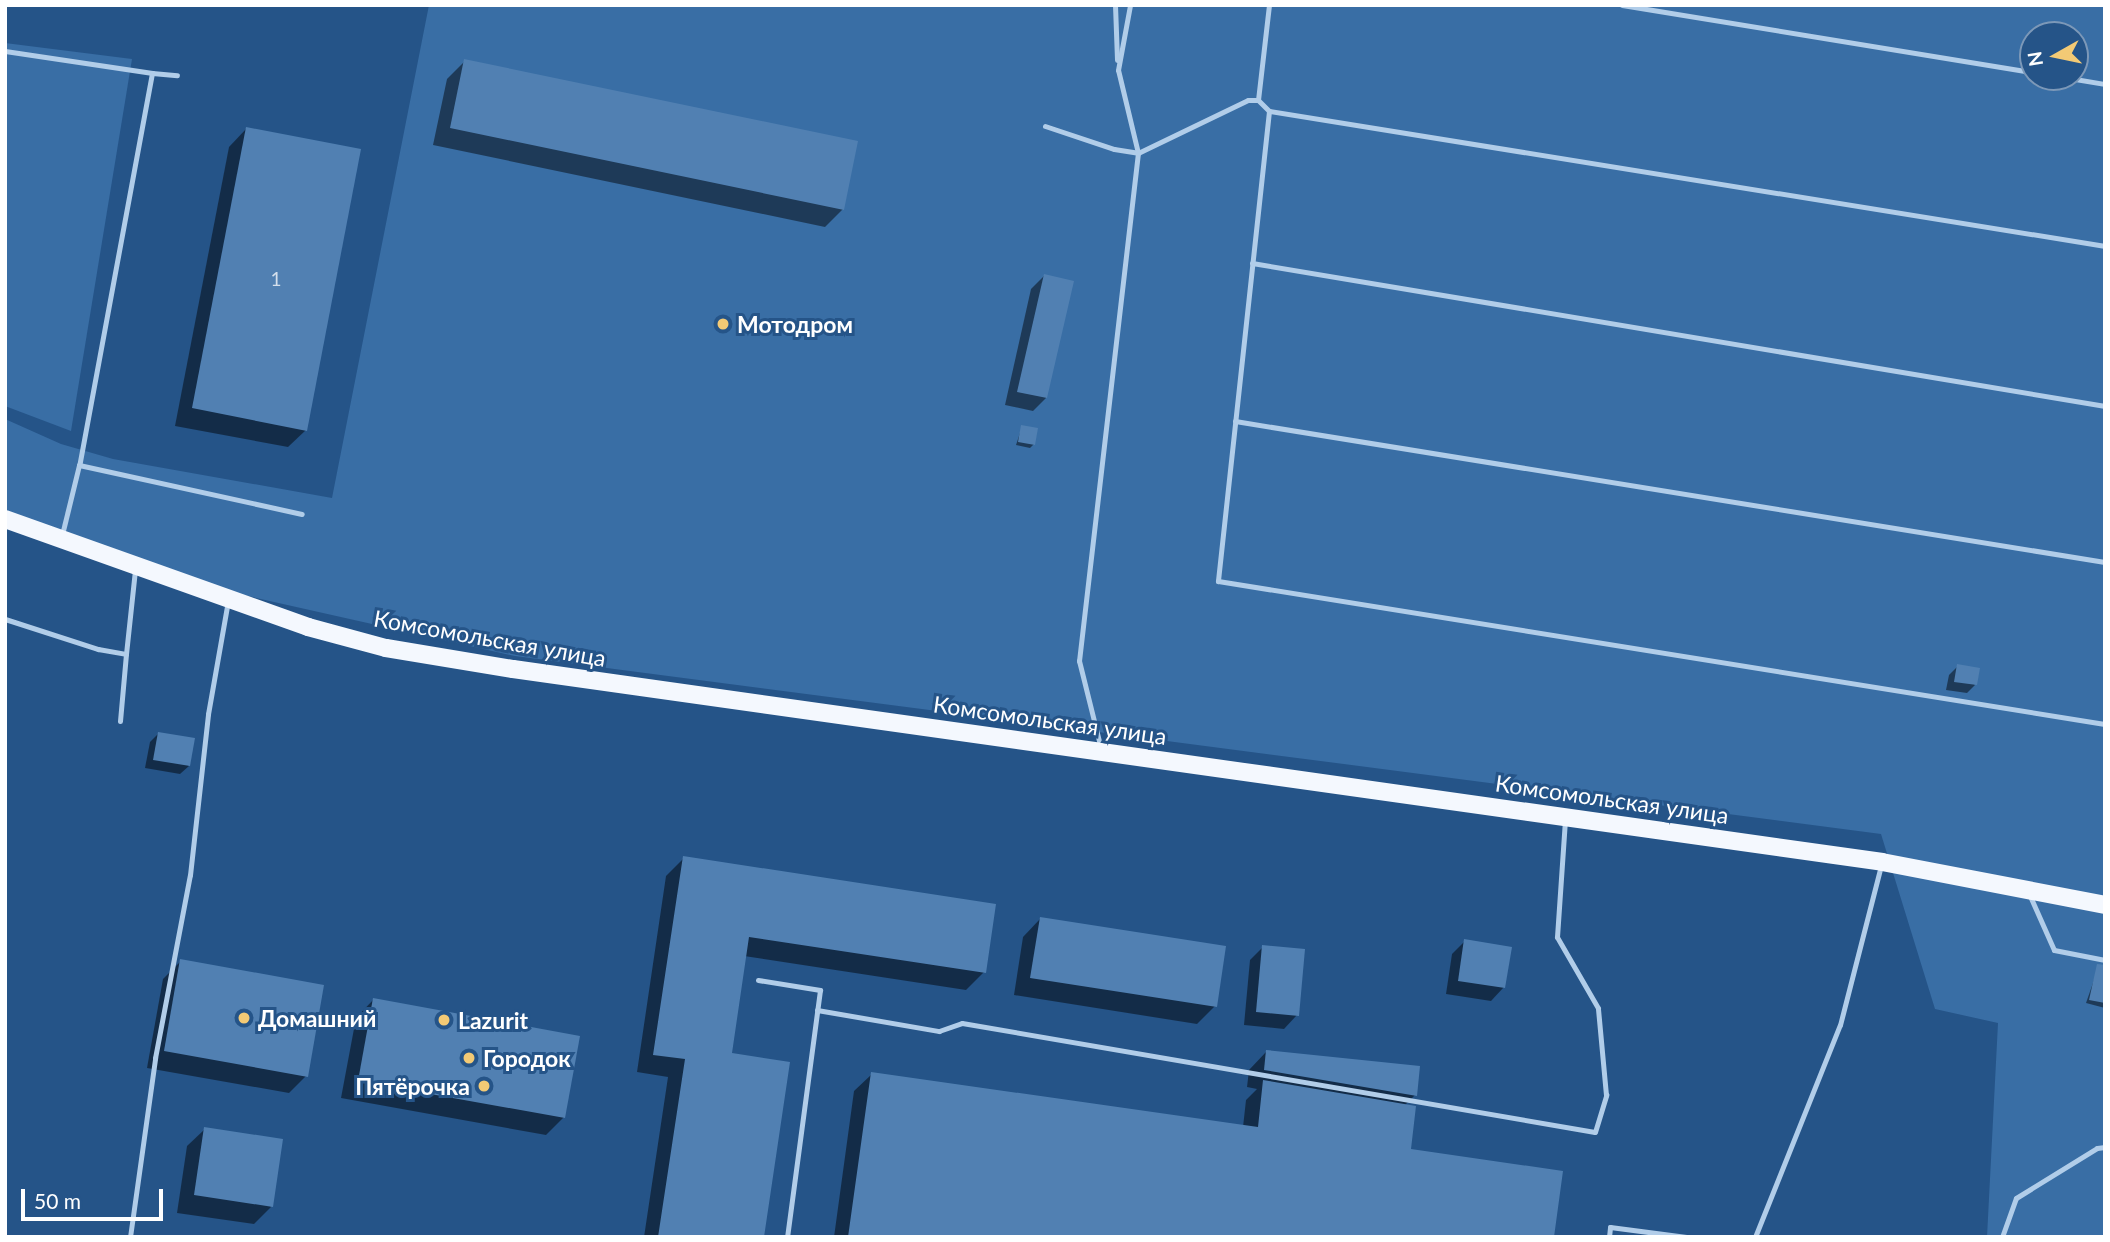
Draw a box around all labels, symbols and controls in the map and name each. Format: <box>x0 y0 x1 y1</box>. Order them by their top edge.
north arrow <box>2019 21 2089 91</box>
text: N <box>2022 50 2047 68</box>
house number: 1 <box>270 268 282 290</box>
place label: Мотодром <box>737 310 853 338</box>
marker: Мотодром <box>715 316 731 332</box>
street label: Комсомольская улица <box>372 604 608 672</box>
street label: Комсомольская улица <box>932 690 1168 750</box>
street label: Комсомольская улица <box>1494 769 1730 829</box>
place label: Домашний <box>258 1004 376 1032</box>
place label: Lazurit <box>458 1006 528 1034</box>
marker: Домашний <box>236 1010 252 1026</box>
marker: Lazurit <box>436 1012 452 1028</box>
place label: Городок <box>483 1044 571 1072</box>
marker: Городок <box>461 1050 477 1066</box>
place label: Пятёрочка <box>355 1072 470 1100</box>
marker: Пятёрочка <box>476 1078 492 1094</box>
scale bar <box>24 1176 166 1220</box>
text: 50 m <box>34 1188 81 1213</box>

